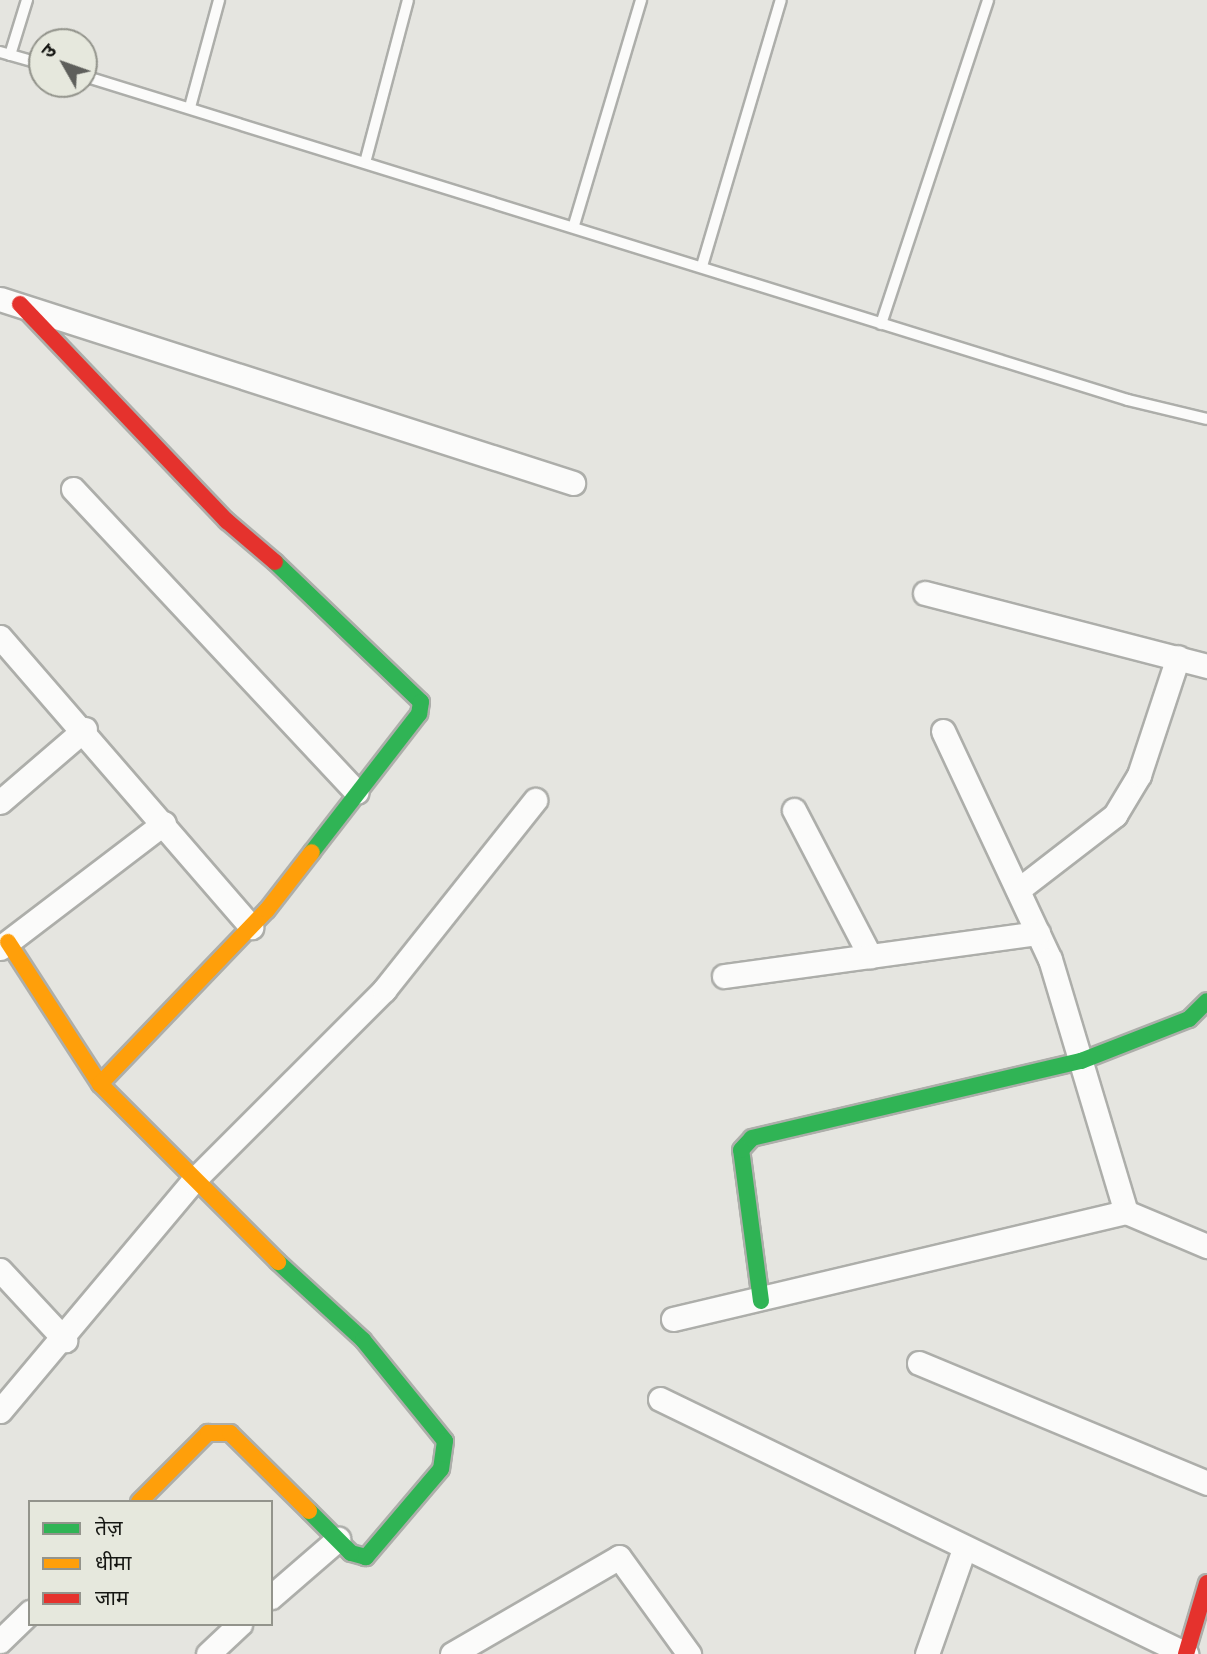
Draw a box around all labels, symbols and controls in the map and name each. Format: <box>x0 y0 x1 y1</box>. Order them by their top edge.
north arrow <box>28 28 98 98</box>
text: उ <box>36 39 60 62</box>
legend <box>28 1500 273 1626</box>
text: तेज़ <box>95 1514 123 1539</box>
text: धीमा <box>95 1549 131 1574</box>
text: जाम <box>95 1584 129 1609</box>

